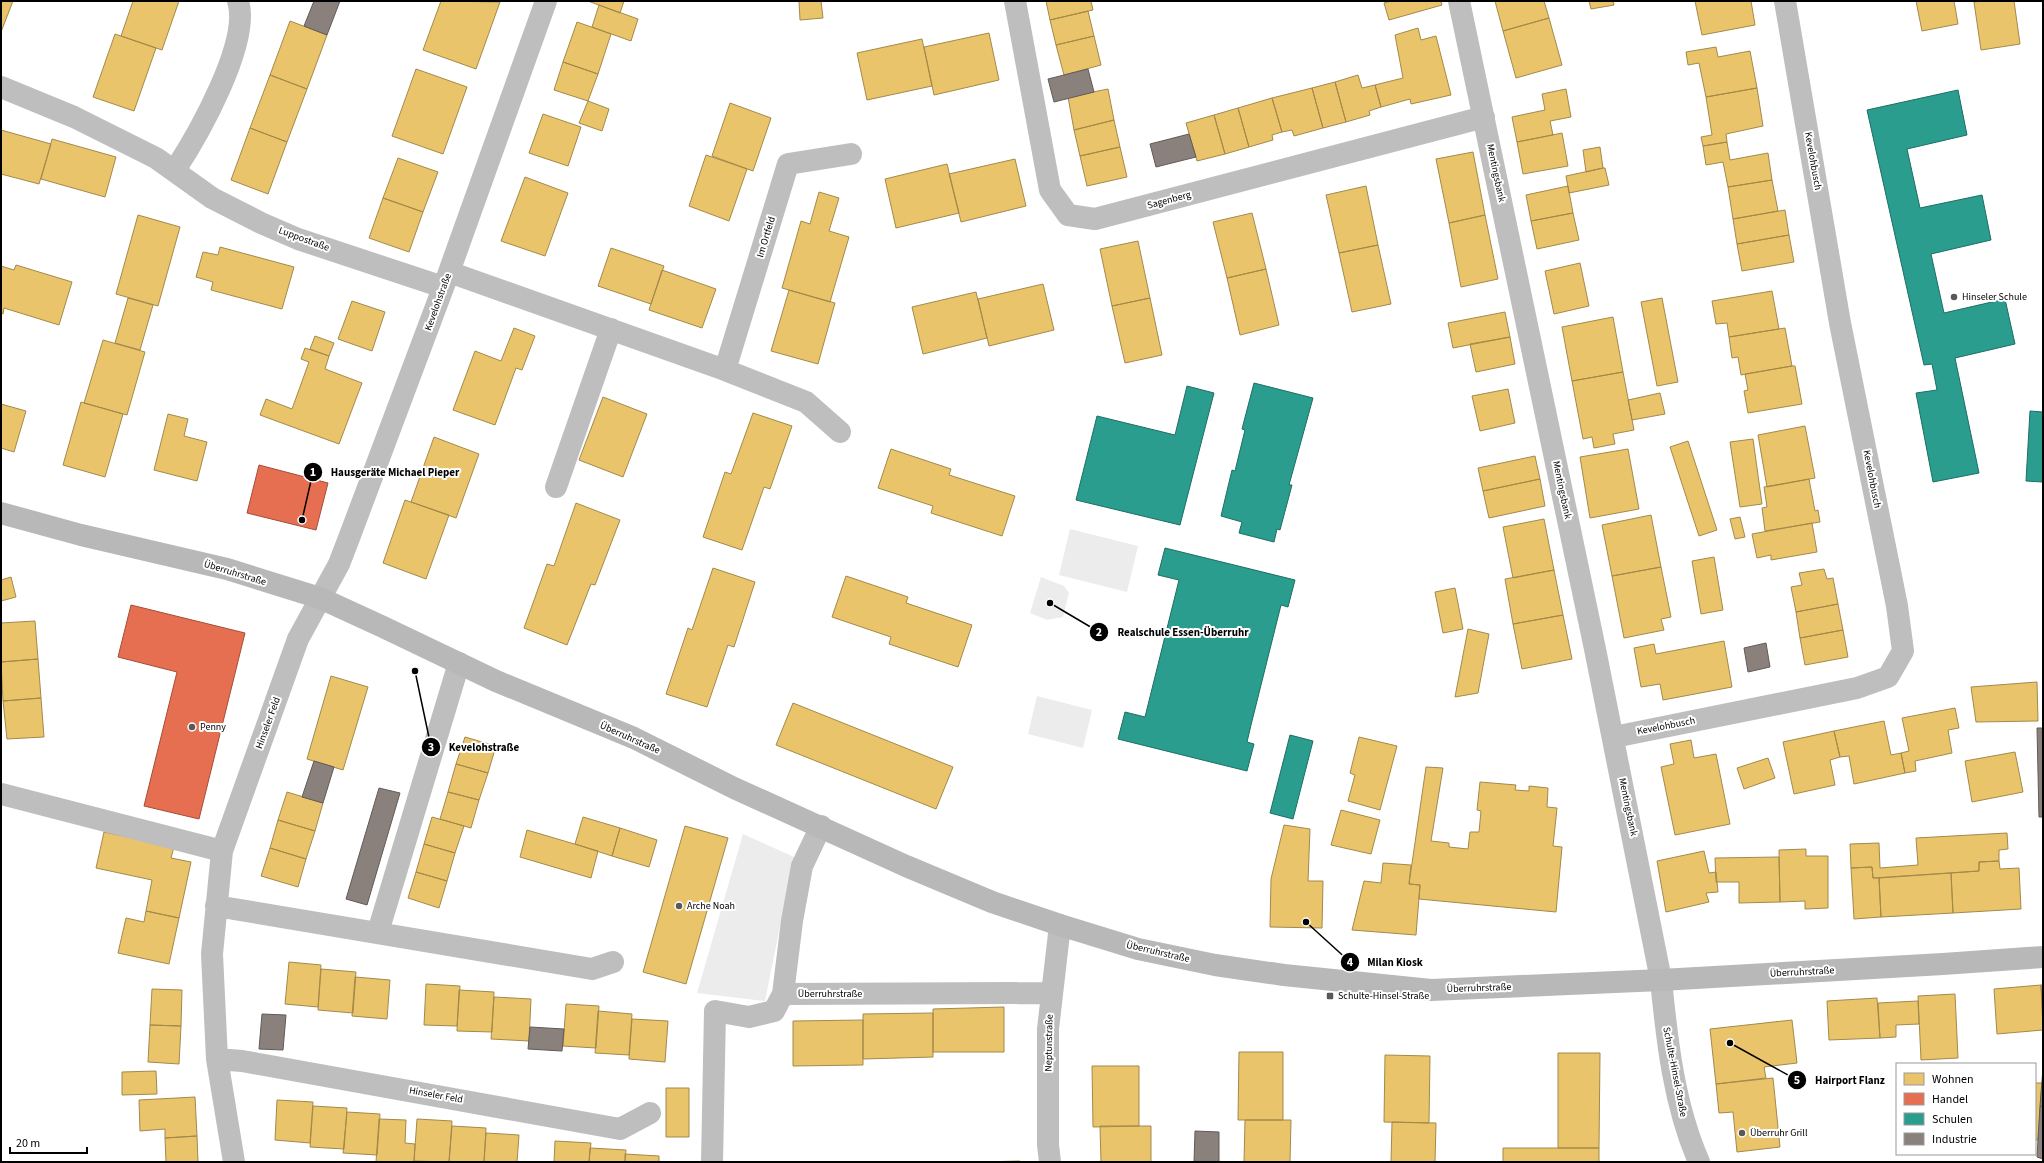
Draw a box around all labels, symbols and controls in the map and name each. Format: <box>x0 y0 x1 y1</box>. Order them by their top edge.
street label: Kevelohbusch <box>1801 131 1825 191</box>
street label: Mentingsbank <box>1483 143 1509 203</box>
street label: Sagenberg <box>1146 187 1192 213</box>
street label: Im Ortfeld <box>753 215 779 259</box>
street label: Luppostraße <box>277 223 331 255</box>
street label: Kevelohstraße <box>421 271 455 333</box>
place label: Hinseler Schule <box>1962 290 2027 304</box>
marker: Hinseler Schule <box>1949 292 1959 302</box>
street label: Kevelohbusch <box>1860 449 1884 509</box>
callout: Hausgeräte Michael Pieper <box>303 460 467 483</box>
street label: Mentingsbank <box>1549 460 1575 520</box>
text: 1 <box>310 464 316 481</box>
text: Hausgeräte Michael Pieper <box>331 465 460 480</box>
street label: Überruhrstraße <box>202 557 268 589</box>
callout: Realschule Essen-Überruhr <box>1089 620 1256 643</box>
text: 2 <box>1096 624 1102 641</box>
text: Realschule Essen-Überruhr <box>1117 625 1249 640</box>
street label: Hinseler Feld <box>252 695 284 751</box>
street label: Kevelohbusch <box>1636 714 1696 738</box>
street label: Überruhrstraße <box>598 718 662 758</box>
place label: Penny <box>200 720 226 734</box>
marker: Penny <box>187 722 197 732</box>
callout: Kevelohstraße <box>421 736 528 759</box>
text: 3 <box>428 739 434 756</box>
text: Kevelohstraße <box>449 740 520 755</box>
street label: Mentingsbank <box>1615 777 1641 837</box>
place label: Arche Noah <box>687 899 735 913</box>
marker: Arche Noah <box>674 901 684 911</box>
street label: Überruhrstraße <box>1125 938 1191 966</box>
callout: Milan Kiosk <box>1340 951 1431 974</box>
text: 4 <box>1347 954 1354 971</box>
text: Milan Kiosk <box>1367 955 1423 970</box>
street label: Überruhrstraße <box>1769 963 1835 981</box>
street label: Überruhrstraße <box>1446 980 1512 996</box>
street label: Überruhrstraße <box>798 987 862 1001</box>
place label: Schulte-Hinsel-Straße <box>1338 989 1429 1003</box>
marker: Schulte-Hinsel-Straße <box>1325 991 1335 1001</box>
street label: Neptunstraße <box>1041 1014 1057 1072</box>
street label: Schulte-Hinsel-Straße <box>1659 1026 1691 1118</box>
legend <box>1896 1063 2036 1155</box>
callout: Hairport Flanz <box>1787 1068 1893 1091</box>
text: Wohnen <box>1932 1071 1974 1088</box>
text: 5 <box>1794 1072 1800 1089</box>
text: Hairport Flanz <box>1815 1073 1885 1088</box>
street label: Hinseler Feld <box>408 1083 464 1107</box>
text: Handel <box>1932 1091 1968 1108</box>
text: Schulen <box>1932 1111 1973 1128</box>
place label: Überruhr Grill <box>1750 1126 1808 1140</box>
marker: Überruhr Grill <box>1737 1128 1747 1138</box>
scale bar <box>10 1129 87 1155</box>
text: Industrie <box>1932 1131 1977 1148</box>
text: 20 m <box>16 1135 40 1152</box>

